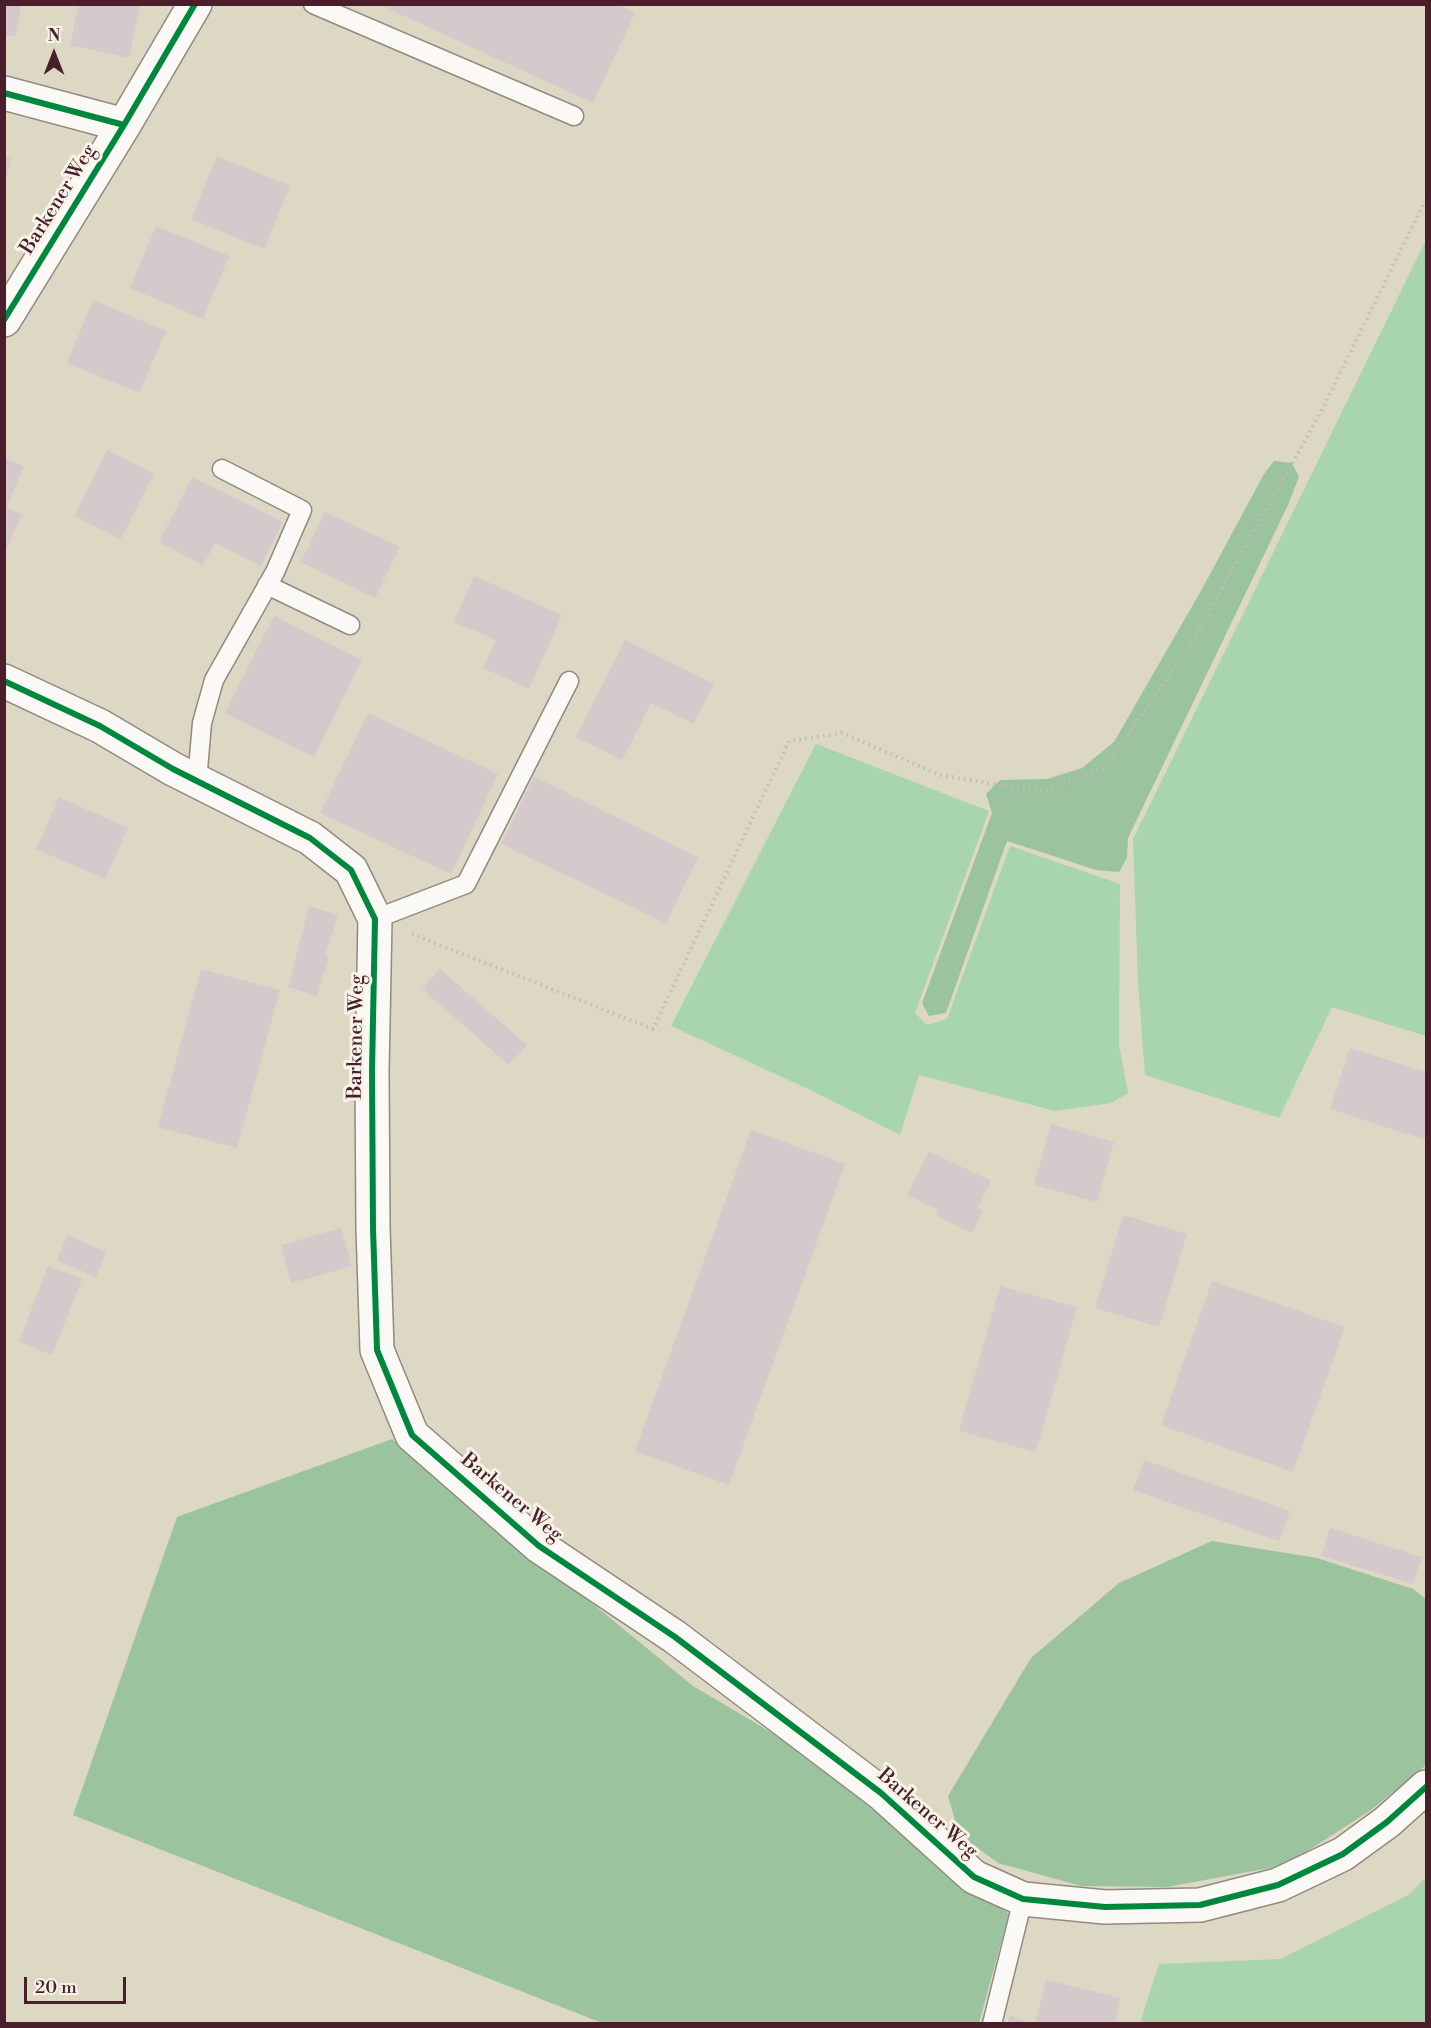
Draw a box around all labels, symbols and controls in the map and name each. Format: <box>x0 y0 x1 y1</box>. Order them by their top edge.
north arrow <box>24 24 84 84</box>
text: N <box>48 26 60 46</box>
street label: Barkener Weg <box>16 141 102 259</box>
street label: Barkener Weg <box>344 974 370 1100</box>
street label: Barkener Weg <box>455 1449 567 1547</box>
street label: Barkener Weg <box>872 1764 982 1864</box>
scale bar <box>27 1965 129 2003</box>
text: 20 m <box>35 1976 77 1999</box>

